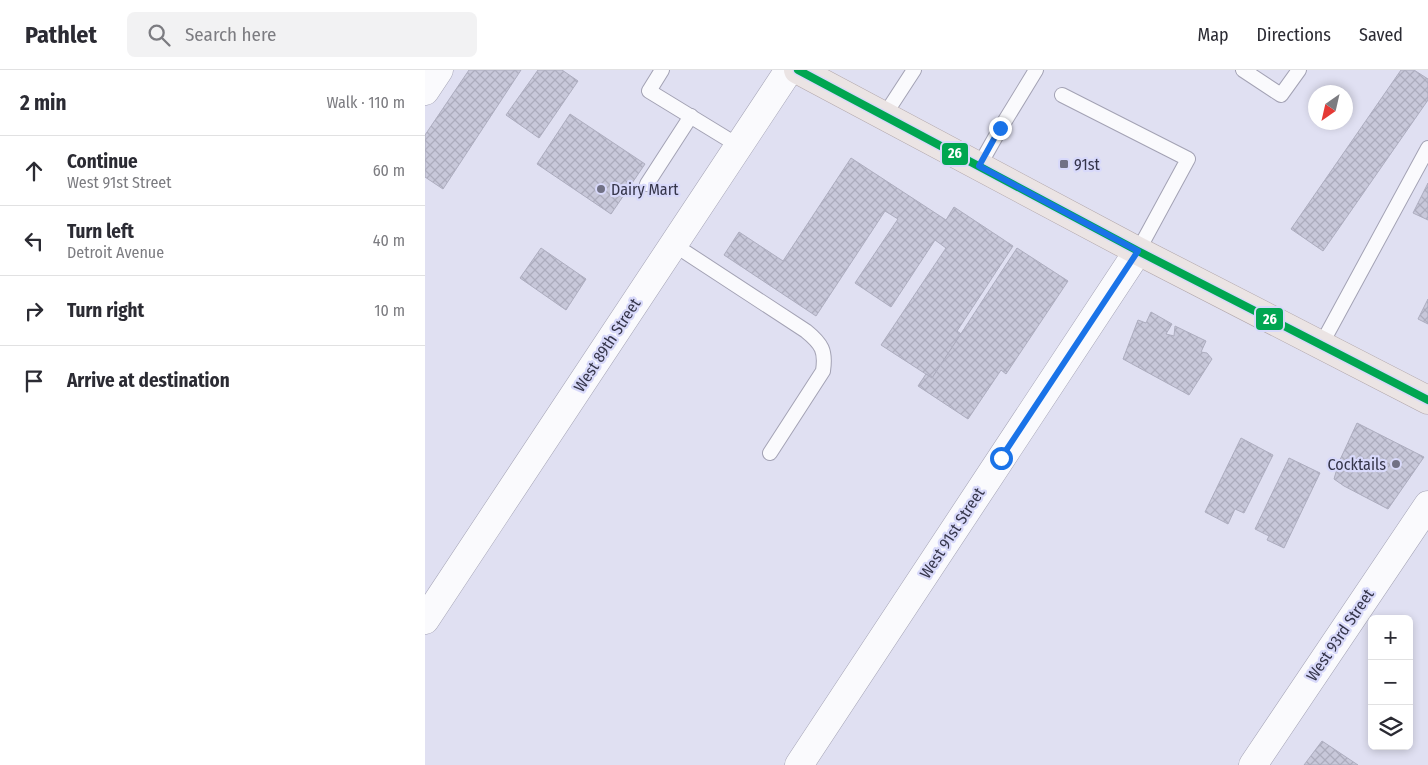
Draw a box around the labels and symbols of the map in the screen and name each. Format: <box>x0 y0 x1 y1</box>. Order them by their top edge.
north arrow <box>1308 85 1353 130</box>
route end <box>989 117 1012 140</box>
line badge: 26 <box>941 142 969 166</box>
text: 26 <box>947 145 962 162</box>
place label: 91st <box>1074 155 1101 174</box>
marker: 91st <box>1058 158 1070 170</box>
place label: Dairy Mart <box>611 180 679 199</box>
marker: Dairy Mart <box>595 183 607 195</box>
street label: West 89th Street <box>570 294 645 395</box>
line badge: 26 <box>1255 307 1284 331</box>
text: 26 <box>1262 311 1277 328</box>
route start <box>990 447 1013 470</box>
place label: Cocktails <box>1327 455 1386 474</box>
marker: Cocktails <box>1390 458 1402 470</box>
street label: West 91st Street <box>916 483 989 582</box>
street label: West 93rd Street <box>1302 585 1378 685</box>

